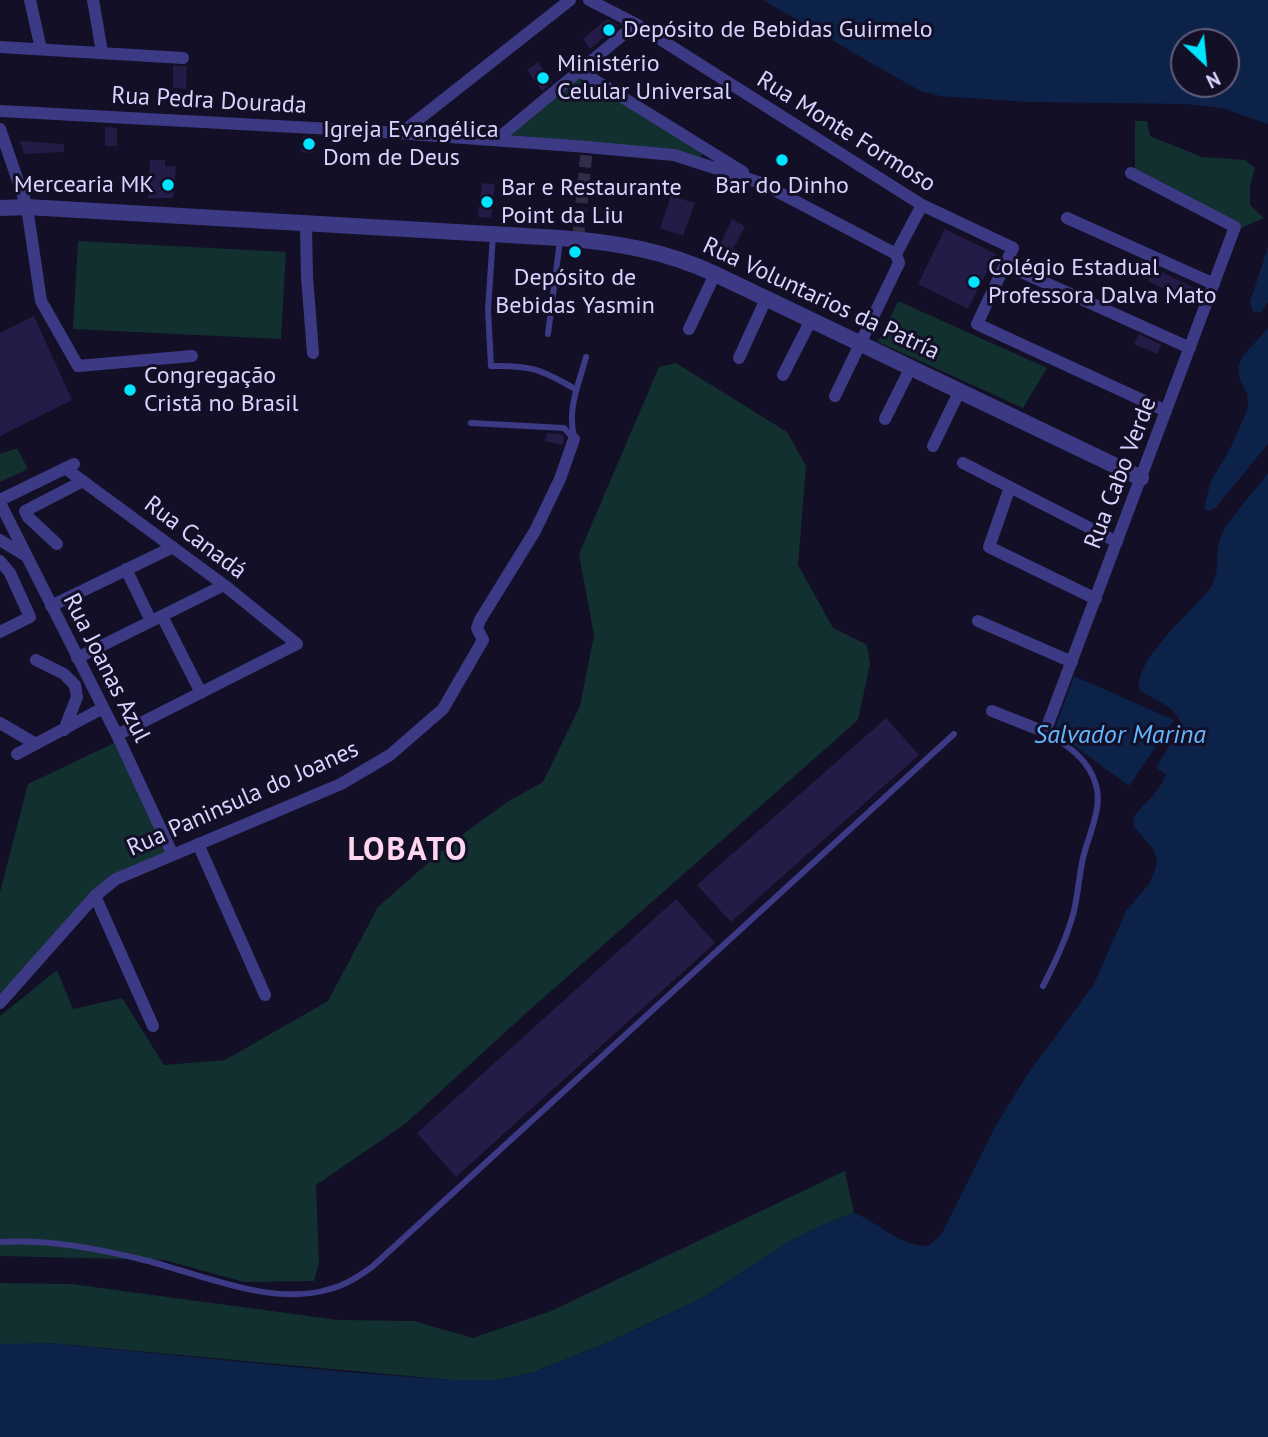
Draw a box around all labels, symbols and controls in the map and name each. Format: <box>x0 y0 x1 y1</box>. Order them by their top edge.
place label: Depósito de Bebidas Guirmelo <box>623 16 933 44</box>
marker: Depósito de Bebidas Guirmelo <box>601 22 617 38</box>
north arrow <box>1170 28 1240 98</box>
place label: Ministério Celular Universal <box>557 50 731 106</box>
street label: Rua Monte Formoso <box>751 65 941 199</box>
text: N <box>1202 67 1224 94</box>
marker: Ministério Celular Universal <box>535 70 551 86</box>
street label: Rua Pedra Dourada <box>110 81 308 121</box>
place label: Igreja Evangélica Dom de Deus <box>323 116 499 172</box>
marker: Igreja Evangélica Dom de Deus <box>301 136 317 152</box>
marker: Bar do Dinho <box>774 152 790 168</box>
place label: Mercearia MK <box>14 171 154 199</box>
place label: Bar do Dinho <box>715 172 849 200</box>
place label: Bar e Restaurante Point da Liu <box>501 174 682 230</box>
marker: Mercearia MK <box>160 177 176 193</box>
marker: Bar e Restaurante Point da Liu <box>479 194 495 210</box>
street label: Rua Voluntarios da Patría <box>698 231 944 367</box>
marker: Depósito de Bebidas Yasmin <box>567 244 583 260</box>
place label: Colégio Estadual Professora Dalva Mato <box>988 254 1217 310</box>
place label: Depósito de Bebidas Yasmin <box>495 264 655 320</box>
marker: Colégio Estadual Professora Dalva Mato <box>966 274 982 290</box>
place label: Congregação Cristã no Brasil <box>144 362 298 418</box>
marker: Congregação Cristã no Brasil <box>122 382 138 398</box>
street label: Rua Cabo Verde <box>1079 393 1163 553</box>
street label: Rua Canadá <box>138 490 252 586</box>
street label: Rua Joanas Azul <box>56 589 156 747</box>
water label: Salvador Marina <box>1034 720 1206 752</box>
street label: Rua Paninsula do Joanes <box>123 735 363 863</box>
district label: LOBATO <box>348 832 468 870</box>

